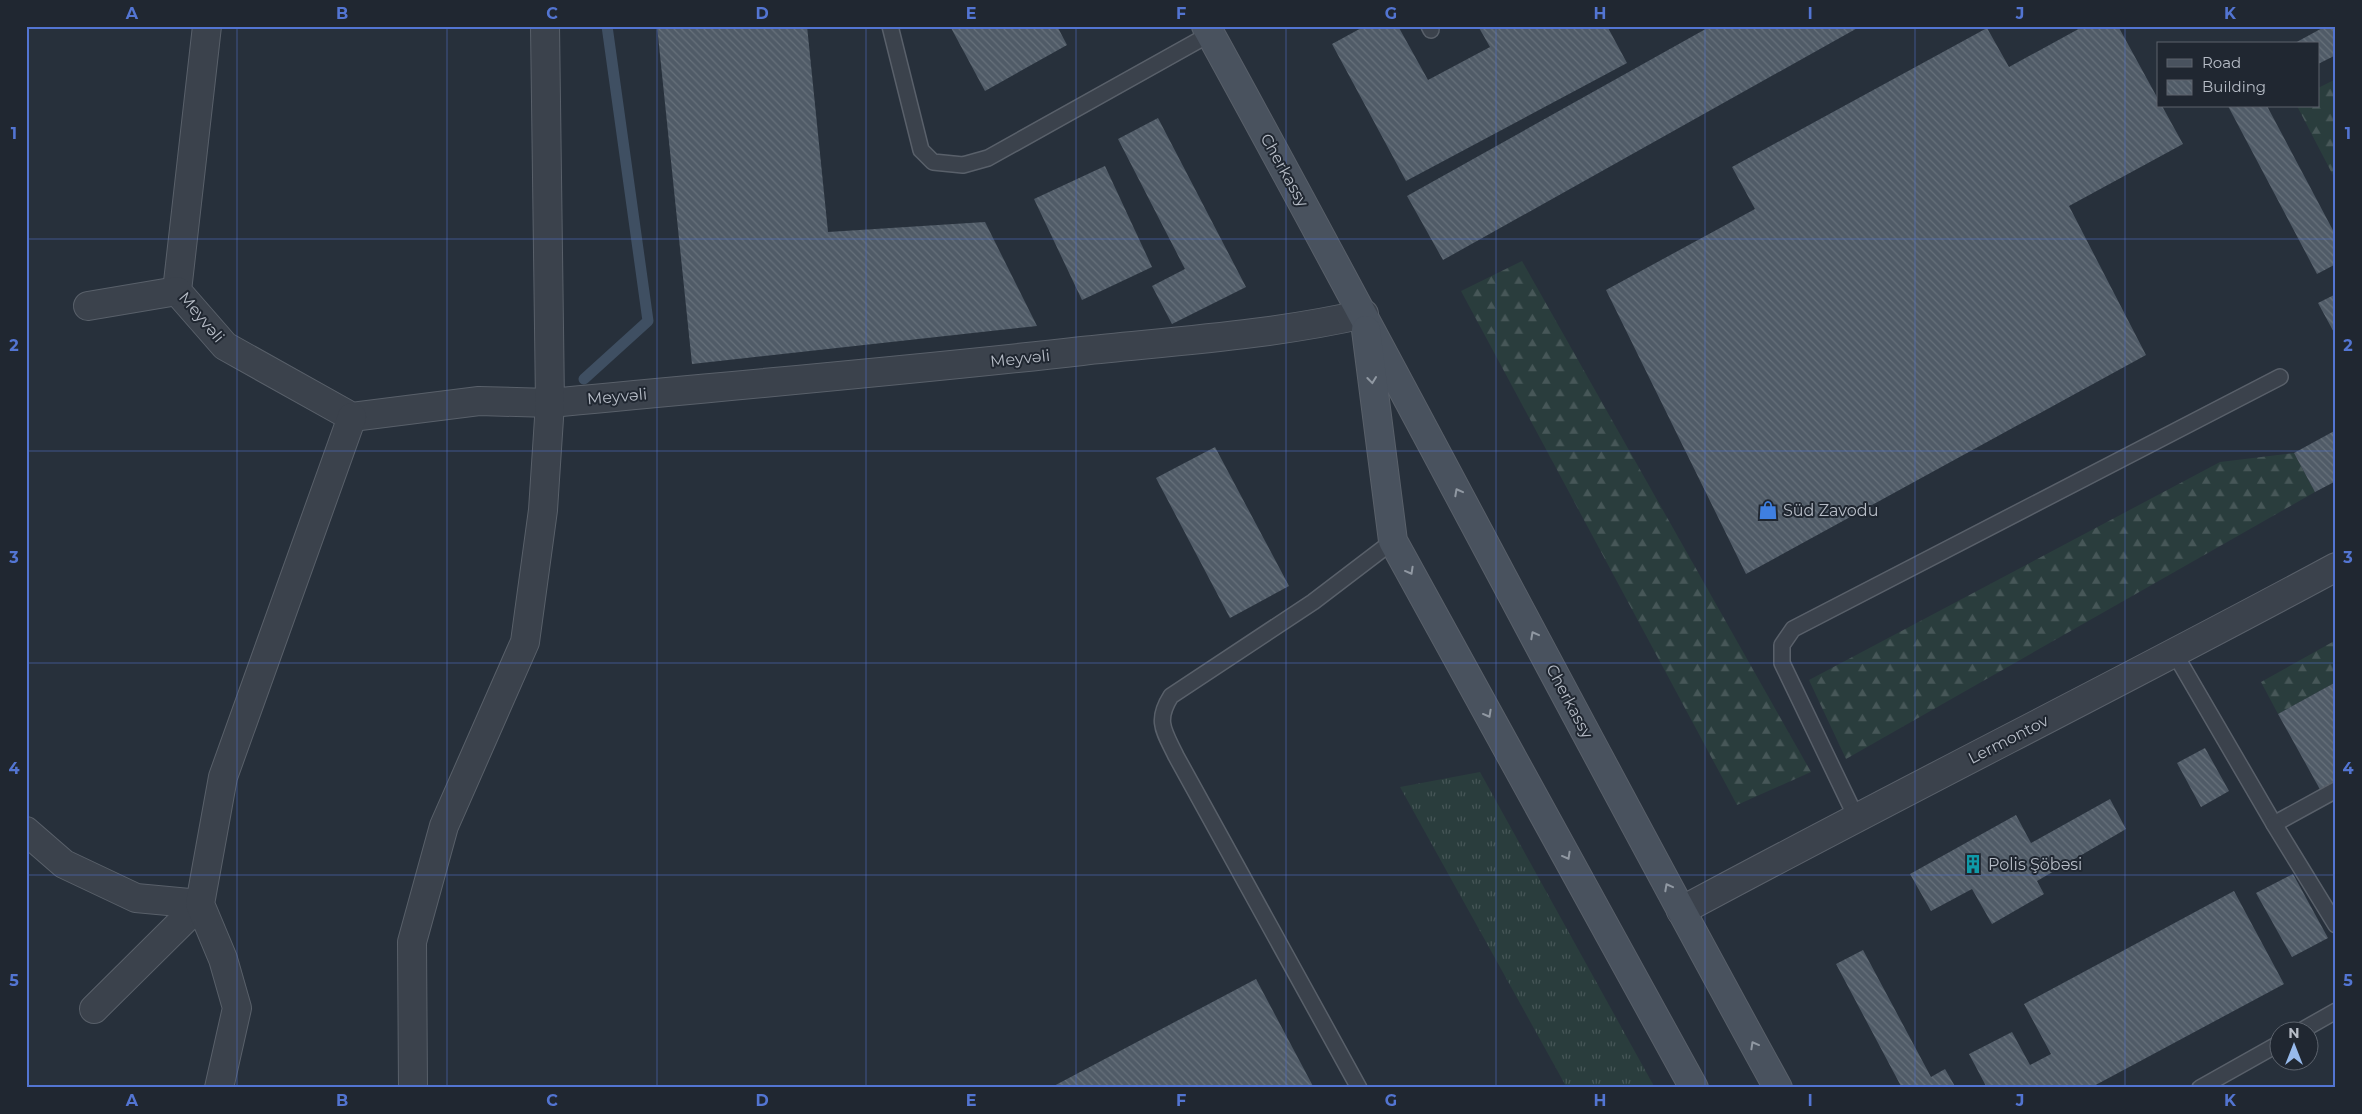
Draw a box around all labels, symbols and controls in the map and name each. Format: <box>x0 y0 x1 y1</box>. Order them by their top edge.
text: A <box>125 4 139 23</box>
text: B <box>336 4 348 23</box>
text: C <box>546 4 558 23</box>
text: D <box>755 4 769 23</box>
text: E <box>966 4 976 23</box>
text: F <box>1176 4 1186 23</box>
text: G <box>1385 4 1397 23</box>
text: H <box>1594 4 1606 23</box>
text: I <box>1807 4 1813 23</box>
text: J <box>2015 4 2024 23</box>
text: K <box>2224 4 2237 23</box>
legend <box>2157 42 2320 108</box>
text: Road <box>2202 53 2241 72</box>
text: Building <box>2202 77 2266 96</box>
text: 1 <box>11 124 17 143</box>
text: 1 <box>2345 124 2351 143</box>
street label: Cherkassy <box>1257 130 1313 211</box>
street label: Meyvəli <box>175 288 228 346</box>
text: 2 <box>9 336 19 355</box>
text: 2 <box>2343 336 2353 355</box>
street label: Meyvəli <box>989 346 1051 371</box>
one-way arrow <box>1366 376 1377 384</box>
street label: Meyvəli <box>586 384 648 409</box>
one-way arrow <box>1454 488 1464 497</box>
shop icon: Süd Zavodu <box>1757 499 1779 521</box>
place label: Süd Zavodu <box>1783 501 1878 520</box>
text: 3 <box>8 548 19 567</box>
text: 3 <box>2342 548 2353 567</box>
one-way arrow <box>1404 566 1414 575</box>
one-way arrow <box>1531 632 1541 641</box>
street label: Cherkassy <box>1542 661 1597 742</box>
one-way arrow <box>1482 708 1492 717</box>
street label: Lermontov <box>1965 711 2052 768</box>
text: 4 <box>8 759 20 778</box>
text: 4 <box>2342 759 2354 778</box>
one-way arrow <box>1560 851 1570 860</box>
building icon: Polis Şöbəsi <box>1962 853 1984 875</box>
place label: Polis Şöbəsi <box>1988 855 2082 874</box>
one-way arrow <box>1664 883 1674 892</box>
text: 5 <box>9 971 19 990</box>
text: 5 <box>2343 971 2353 990</box>
north arrow <box>2270 1022 2320 1072</box>
text: N <box>2288 1024 2300 1042</box>
one-way arrow <box>1751 1041 1761 1050</box>
text: A <box>125 1091 139 1110</box>
text: B <box>336 1091 348 1110</box>
text: C <box>546 1091 558 1110</box>
text: D <box>755 1091 769 1110</box>
text: E <box>966 1091 976 1110</box>
text: F <box>1176 1091 1186 1110</box>
text: G <box>1385 1091 1397 1110</box>
text: H <box>1594 1091 1606 1110</box>
text: I <box>1807 1091 1813 1110</box>
text: J <box>2015 1091 2024 1110</box>
text: K <box>2224 1091 2237 1110</box>

